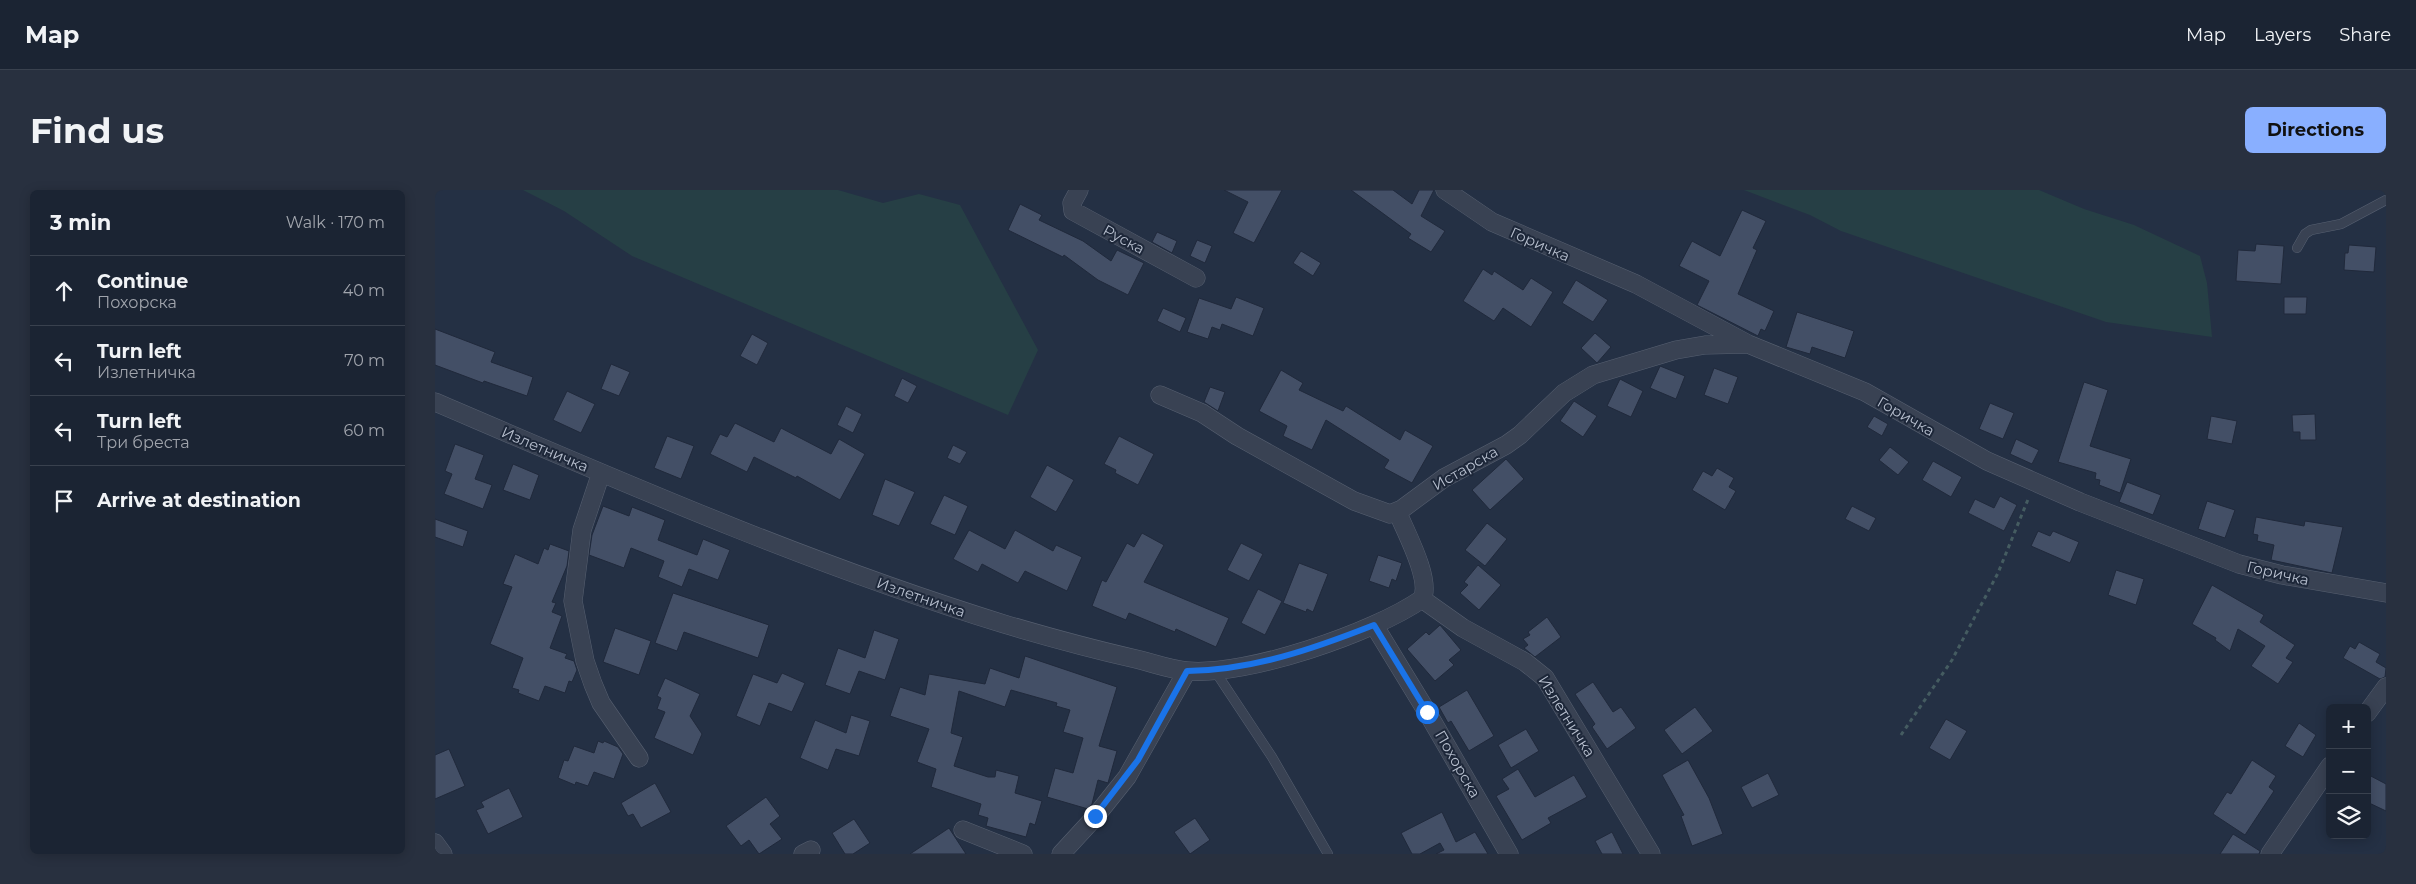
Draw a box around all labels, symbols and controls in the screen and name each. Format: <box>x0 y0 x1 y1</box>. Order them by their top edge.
text: Map <box>25 20 79 49</box>
text: Map <box>2186 24 2226 46</box>
text: Layers <box>2254 24 2311 46</box>
text: Share <box>2339 24 2391 46</box>
button: Directions <box>2245 107 2386 153</box>
text: Find us <box>30 109 164 152</box>
text: 3 min <box>50 210 111 235</box>
text: Walk · 170 m <box>286 213 385 232</box>
street label: Руска <box>1100 220 1148 258</box>
street label: Горичка <box>1507 222 1573 266</box>
text: Continue <box>97 270 188 293</box>
icon: ahead <box>50 277 78 305</box>
text: 40 m <box>343 281 385 300</box>
text: Похорска <box>97 293 177 312</box>
text: Turn left <box>97 340 182 363</box>
icon: left <box>50 347 78 375</box>
text: 70 m <box>344 351 385 370</box>
text: Излетничка <box>97 363 196 382</box>
street label: Горичка <box>1874 392 1938 440</box>
text: Turn left <box>97 410 182 433</box>
icon: left <box>50 417 78 445</box>
text: 60 m <box>343 421 385 440</box>
street label: Излетничка <box>499 422 591 476</box>
text: Три бреста <box>97 433 190 452</box>
street label: Истарска <box>1429 442 1501 494</box>
icon: arrive <box>50 487 78 515</box>
text: Arrive at destination <box>97 489 301 512</box>
street label: Горичка <box>2245 557 2311 589</box>
street label: Излетничка <box>874 573 968 621</box>
street label: Излетничка <box>1534 672 1600 760</box>
route start <box>1416 701 1439 724</box>
map controls <box>2326 704 2371 839</box>
button: + <box>2326 704 2371 749</box>
street label: Похорска <box>1431 727 1485 801</box>
button: − <box>2326 749 2371 794</box>
button: layers <box>2326 794 2371 839</box>
route end <box>1084 805 1107 828</box>

